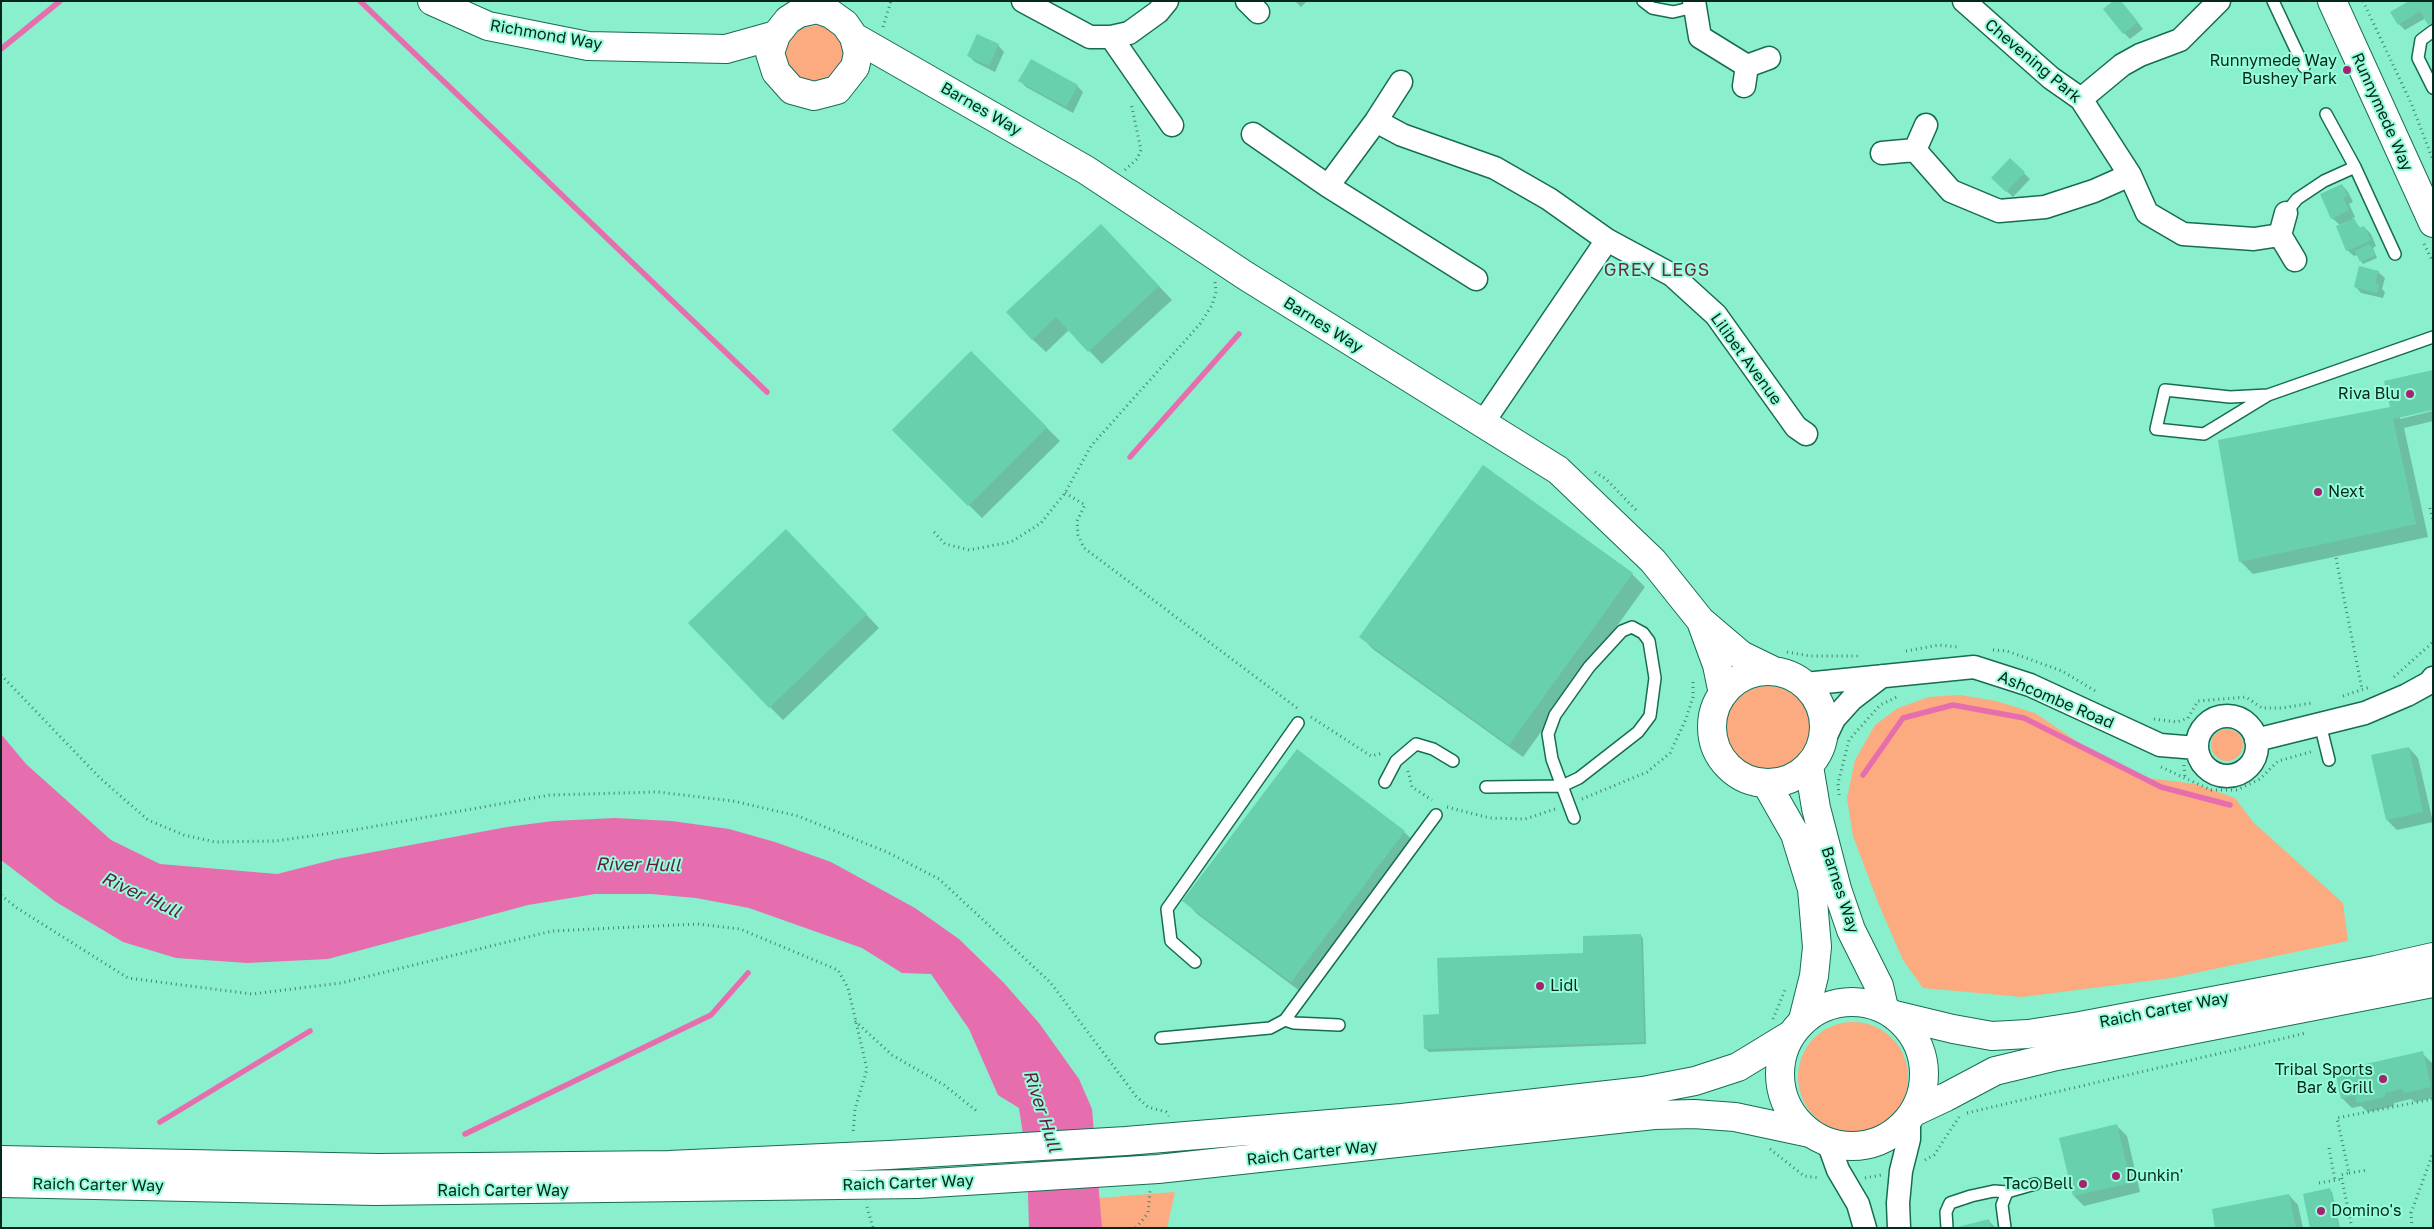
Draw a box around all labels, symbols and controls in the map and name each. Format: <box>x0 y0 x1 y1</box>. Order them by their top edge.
street label: Chevening Park <box>1981 15 2085 107</box>
street label: Richmond Way <box>488 16 604 54</box>
street label: Runnymede Way <box>2347 50 2417 174</box>
place label: Runnymede Way Bushey Park <box>2209 51 2337 89</box>
marker: Runnymede Way Bushey Park <box>2341 64 2353 76</box>
street label: Barnes Way <box>937 78 1025 140</box>
district label: GREY LEGS <box>1603 259 1711 281</box>
street label: Barnes Way <box>1280 293 1366 357</box>
street label: Lilibet Avenue <box>1706 309 1786 409</box>
place label: Riva Blu <box>2338 384 2400 404</box>
marker: Riva Blu <box>2404 388 2416 400</box>
place label: Next <box>2328 482 2365 502</box>
marker: Next <box>2312 486 2324 498</box>
street label: Ashcombe Road <box>1995 667 2117 733</box>
street label: Barnes Way <box>1817 844 1863 936</box>
water label: River Hull <box>595 853 681 877</box>
water label: River Hull <box>98 867 184 923</box>
place label: Lidl <box>1550 976 1578 996</box>
marker: Lidl <box>1534 980 1546 992</box>
street label: Raich Carter Way <box>2098 988 2230 1032</box>
place label: Tribal Sports Bar & Grill <box>2275 1060 2373 1098</box>
water label: River Hull <box>1019 1067 1065 1155</box>
marker: Tribal Sports Bar & Grill <box>2377 1073 2389 1085</box>
street label: Raich Carter Way <box>1246 1137 1378 1169</box>
place label: Dunkin' <box>2126 1166 2183 1186</box>
marker: Dunkin' <box>2110 1170 2122 1182</box>
street label: Raich Carter Way <box>842 1171 974 1195</box>
street label: Raich Carter Way <box>32 1174 164 1196</box>
place label: Taco Bell <box>2003 1174 2073 1194</box>
marker: Taco Bell <box>2077 1178 2089 1190</box>
street label: Raich Carter Way <box>437 1181 569 1201</box>
place label: Domino's <box>2331 1201 2402 1221</box>
marker: Domino's <box>2315 1205 2327 1217</box>

